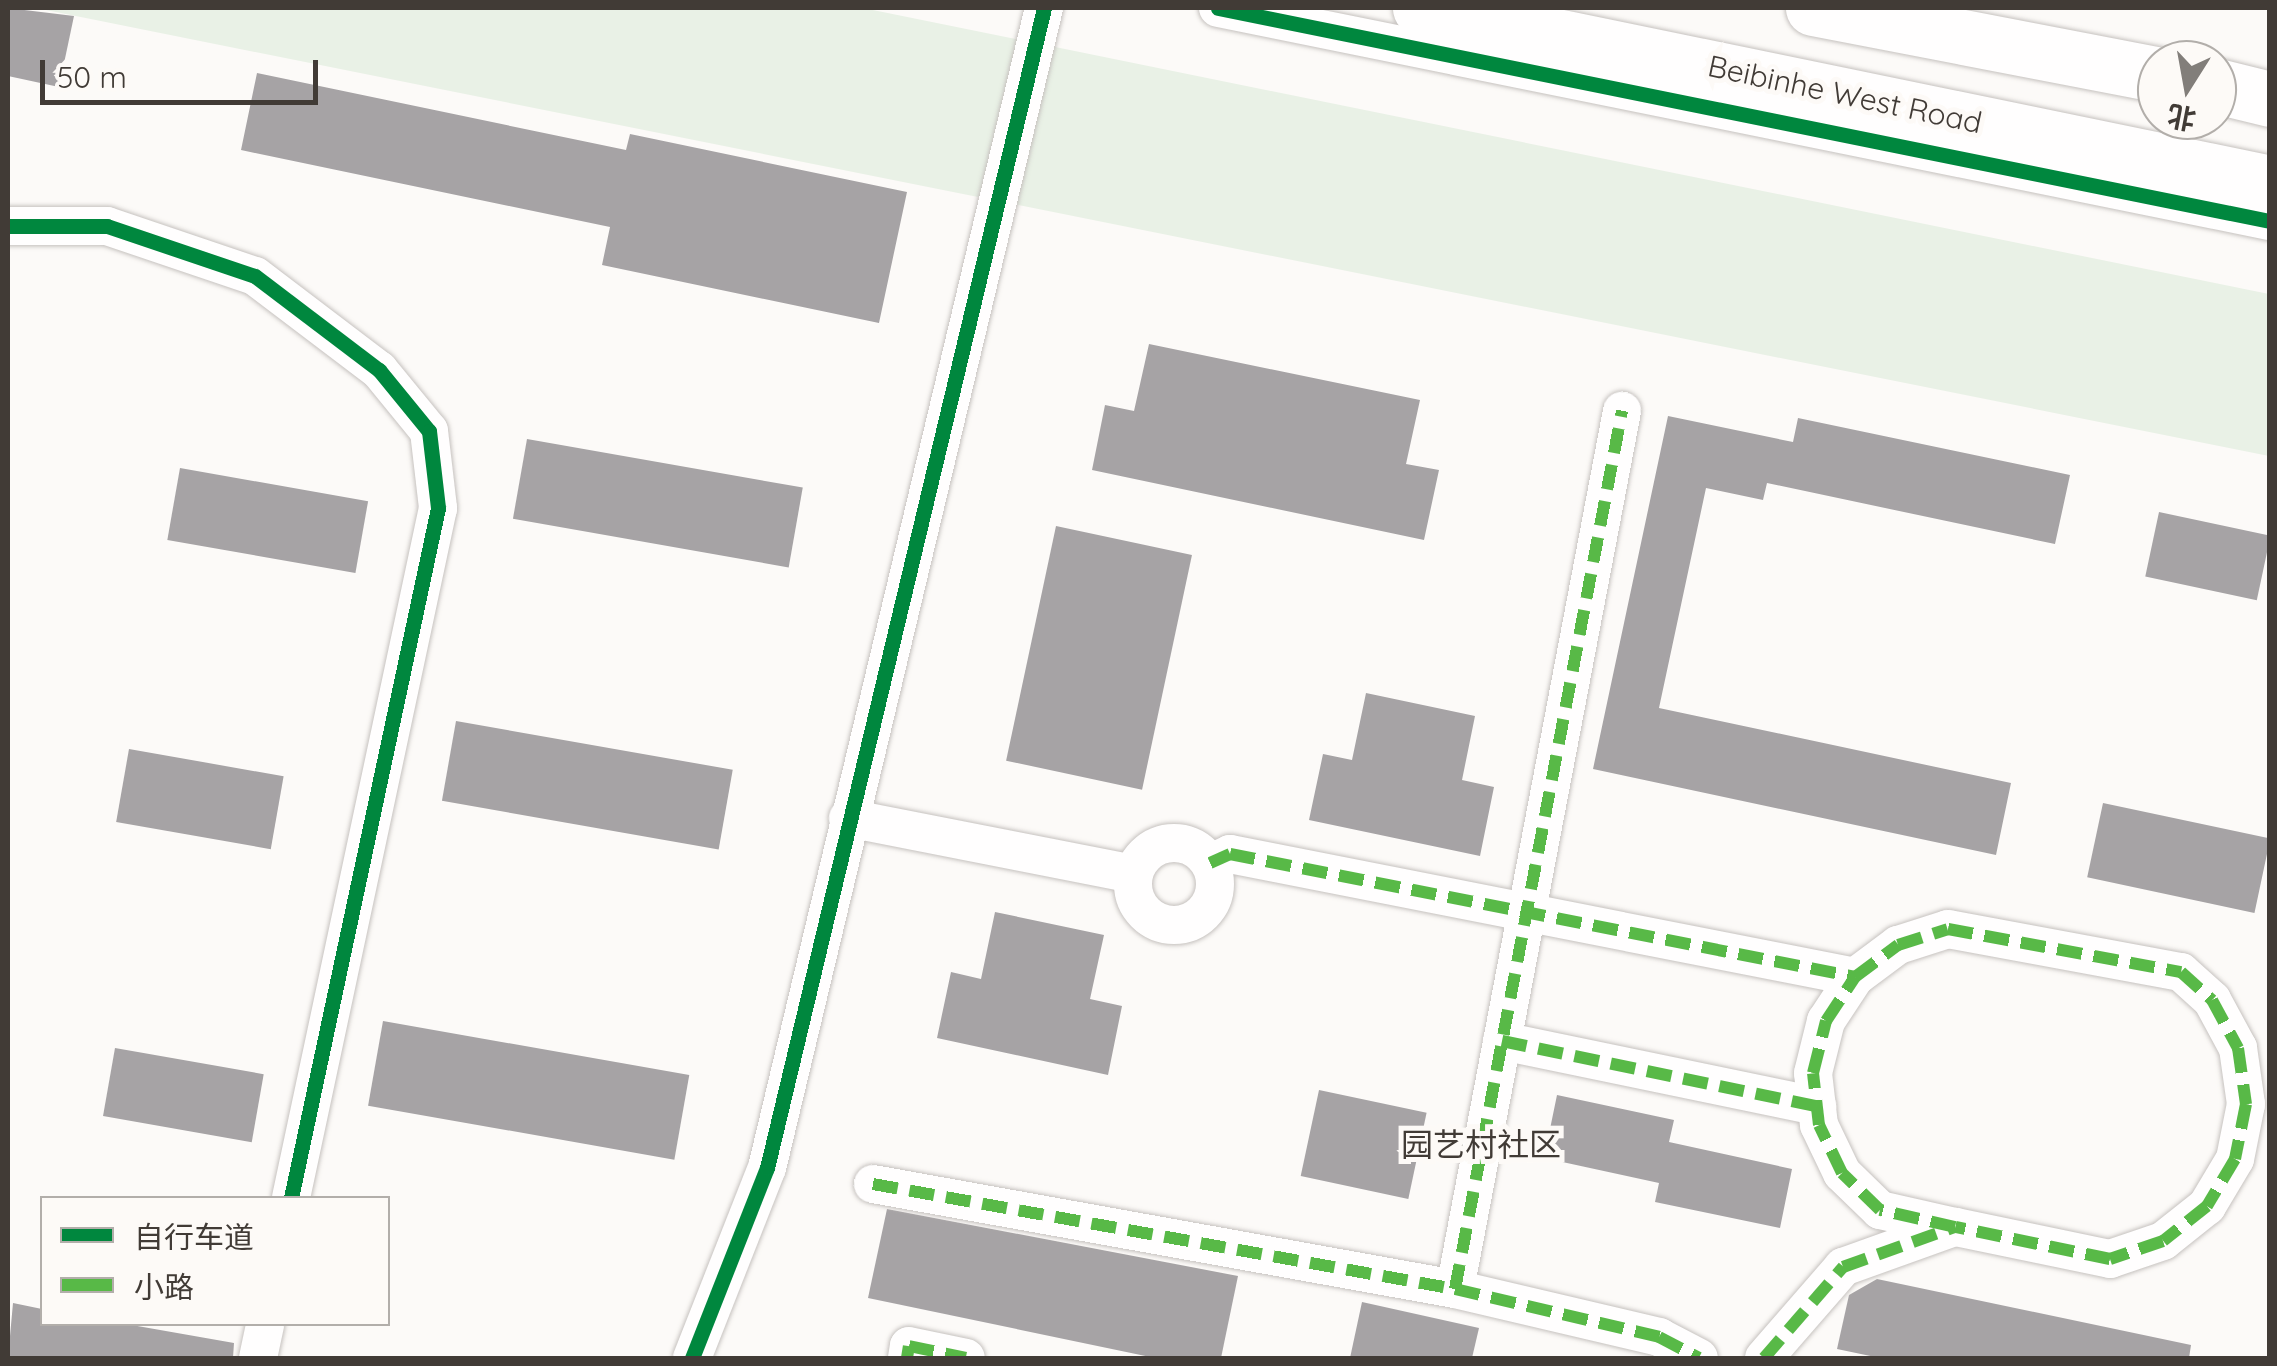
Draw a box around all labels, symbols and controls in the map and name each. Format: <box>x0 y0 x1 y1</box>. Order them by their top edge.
scale bar <box>45 40 322 102</box>
north arrow <box>2137 40 2237 140</box>
street label: Beibinhe West Road <box>1705 47 1985 141</box>
text: 50 m <box>57 58 127 96</box>
text: 北 <box>2164 98 2199 138</box>
district label: 园艺村社区 <box>1401 1125 1561 1163</box>
legend <box>40 1196 390 1326</box>
text: 自行车道 <box>134 1218 254 1256</box>
text: 小路 <box>134 1268 194 1306</box>

